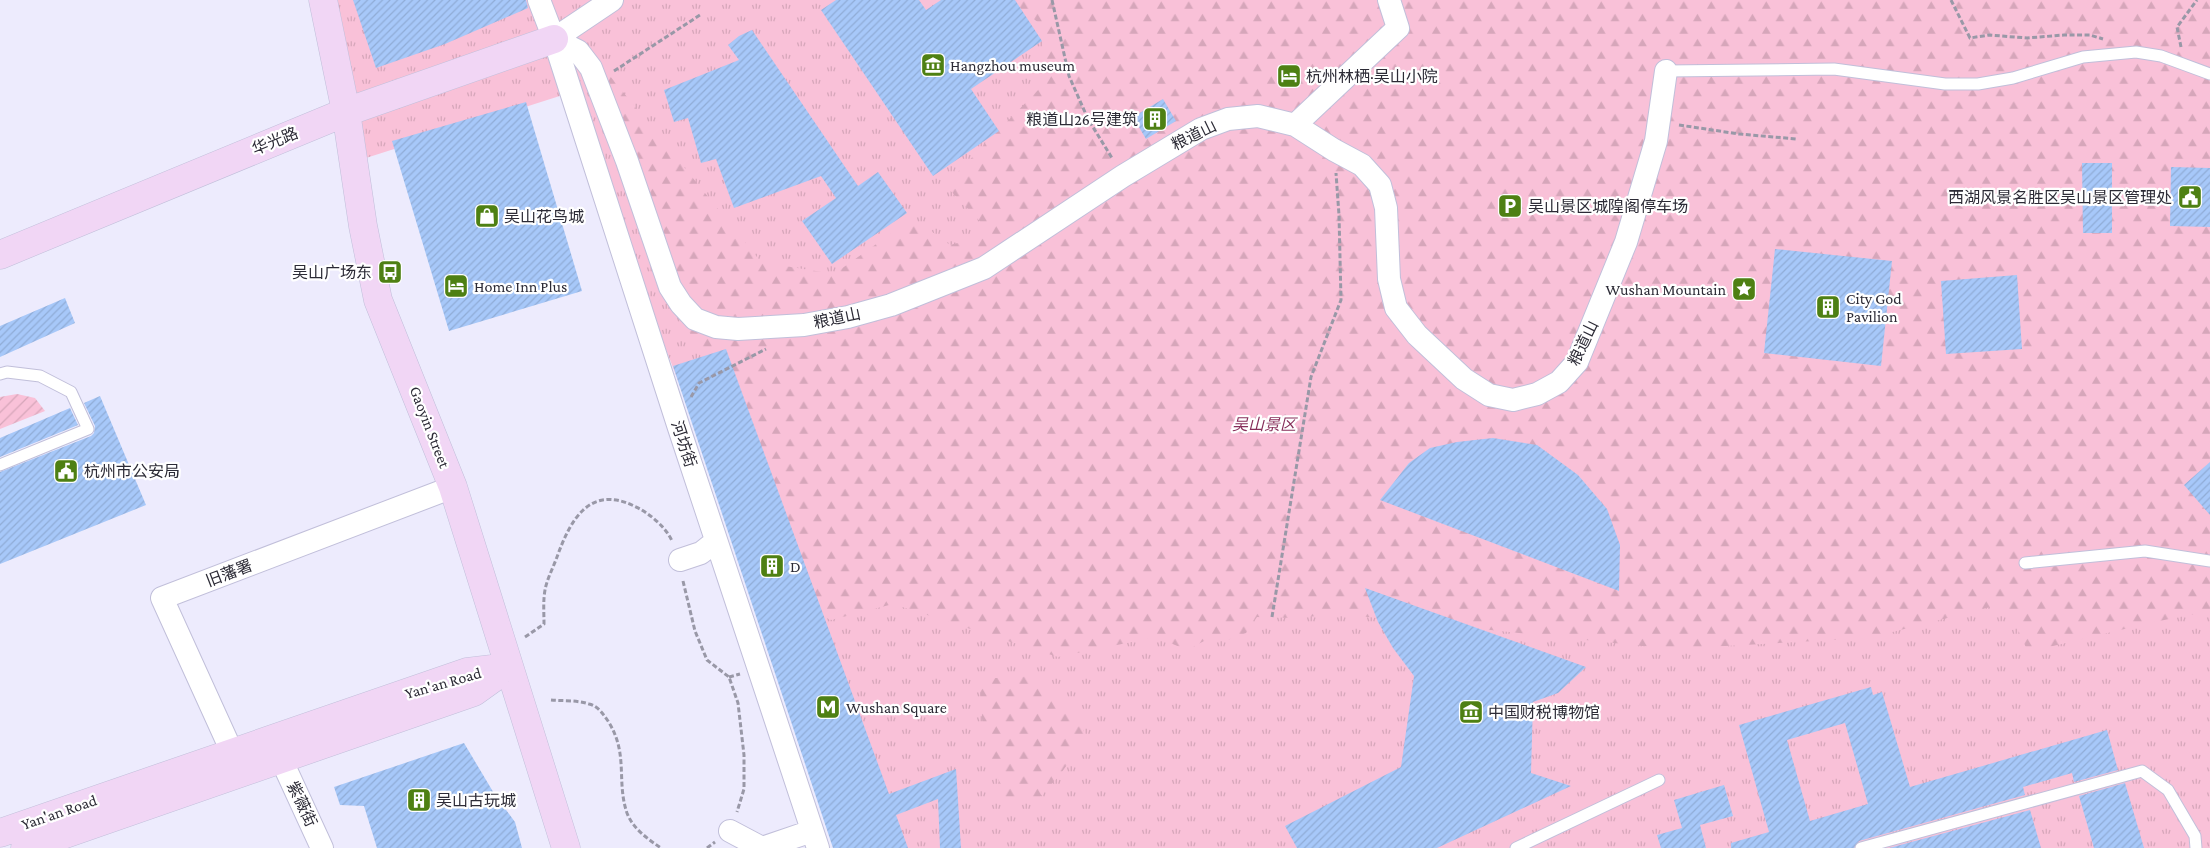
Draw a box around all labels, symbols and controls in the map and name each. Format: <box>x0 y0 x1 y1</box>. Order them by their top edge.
museum icon: Hangzhou museum <box>920 52 946 78</box>
place label: Hangzhou museum <box>950 57 1075 75</box>
hotel icon: 杭州林栖·吴山小院 <box>1276 63 1302 89</box>
place label: 杭州林栖·吴山小院 <box>1306 68 1438 85</box>
building icon: 粮道山26号建筑 <box>1142 106 1168 132</box>
place label: 粮道山26号建筑 <box>1026 111 1138 128</box>
street label: 粮道山 <box>1169 117 1219 153</box>
street label: 华光路 <box>250 124 300 158</box>
public building icon: 西湖风景名胜区吴山景区管理处 <box>2177 184 2203 210</box>
place label: 西湖风景名胜区吴山景区管理处 <box>1948 189 2172 206</box>
parking icon: 吴山景区城隍阁停车场 <box>1497 193 1523 219</box>
place label: 吴山景区城隍阁停车场 <box>1528 198 1688 215</box>
shop icon: 吴山花鸟城 <box>474 203 500 229</box>
place label: 吴山花鸟城 <box>504 208 584 225</box>
bus stop icon: 吴山广场东 <box>377 259 403 285</box>
place label: 吴山广场东 <box>292 264 372 281</box>
hotel icon: Home Inn Plus <box>443 273 469 299</box>
place icon: Wushan Mountain <box>1731 276 1757 302</box>
place label: Home Inn Plus <box>474 278 567 295</box>
place label: Wushan Mountain <box>1606 281 1726 298</box>
place label: City God Pavilion <box>1846 290 1902 325</box>
building icon: City God Pavilion <box>1815 294 1841 320</box>
street label: 粮道山 <box>812 305 862 331</box>
street label: 粮道山 <box>1565 318 1601 368</box>
street label: Gaoyin Street <box>406 384 454 471</box>
park label: 吴山景区 <box>1232 416 1298 433</box>
street label: 河坊街 <box>668 419 700 469</box>
public building icon: 杭州市公安局 <box>53 458 79 484</box>
place label: 杭州市公安局 <box>84 463 180 480</box>
building icon: D <box>759 553 785 579</box>
street label: 旧藩署 <box>204 556 254 590</box>
place label: D <box>790 558 801 575</box>
street label: Yan'an Road <box>403 664 484 702</box>
metro station icon: Wushan Square <box>815 694 841 720</box>
place label: Wushan Square <box>846 699 947 717</box>
museum icon: 中国财税博物馆 <box>1458 699 1484 725</box>
place label: 中国财税博物馆 <box>1488 704 1600 721</box>
street label: 紫薇街 <box>284 779 320 829</box>
building icon: 吴山古玩城 <box>406 787 432 813</box>
street label: Yan'an Road <box>19 791 99 833</box>
place label: 吴山古玩城 <box>436 792 516 809</box>

